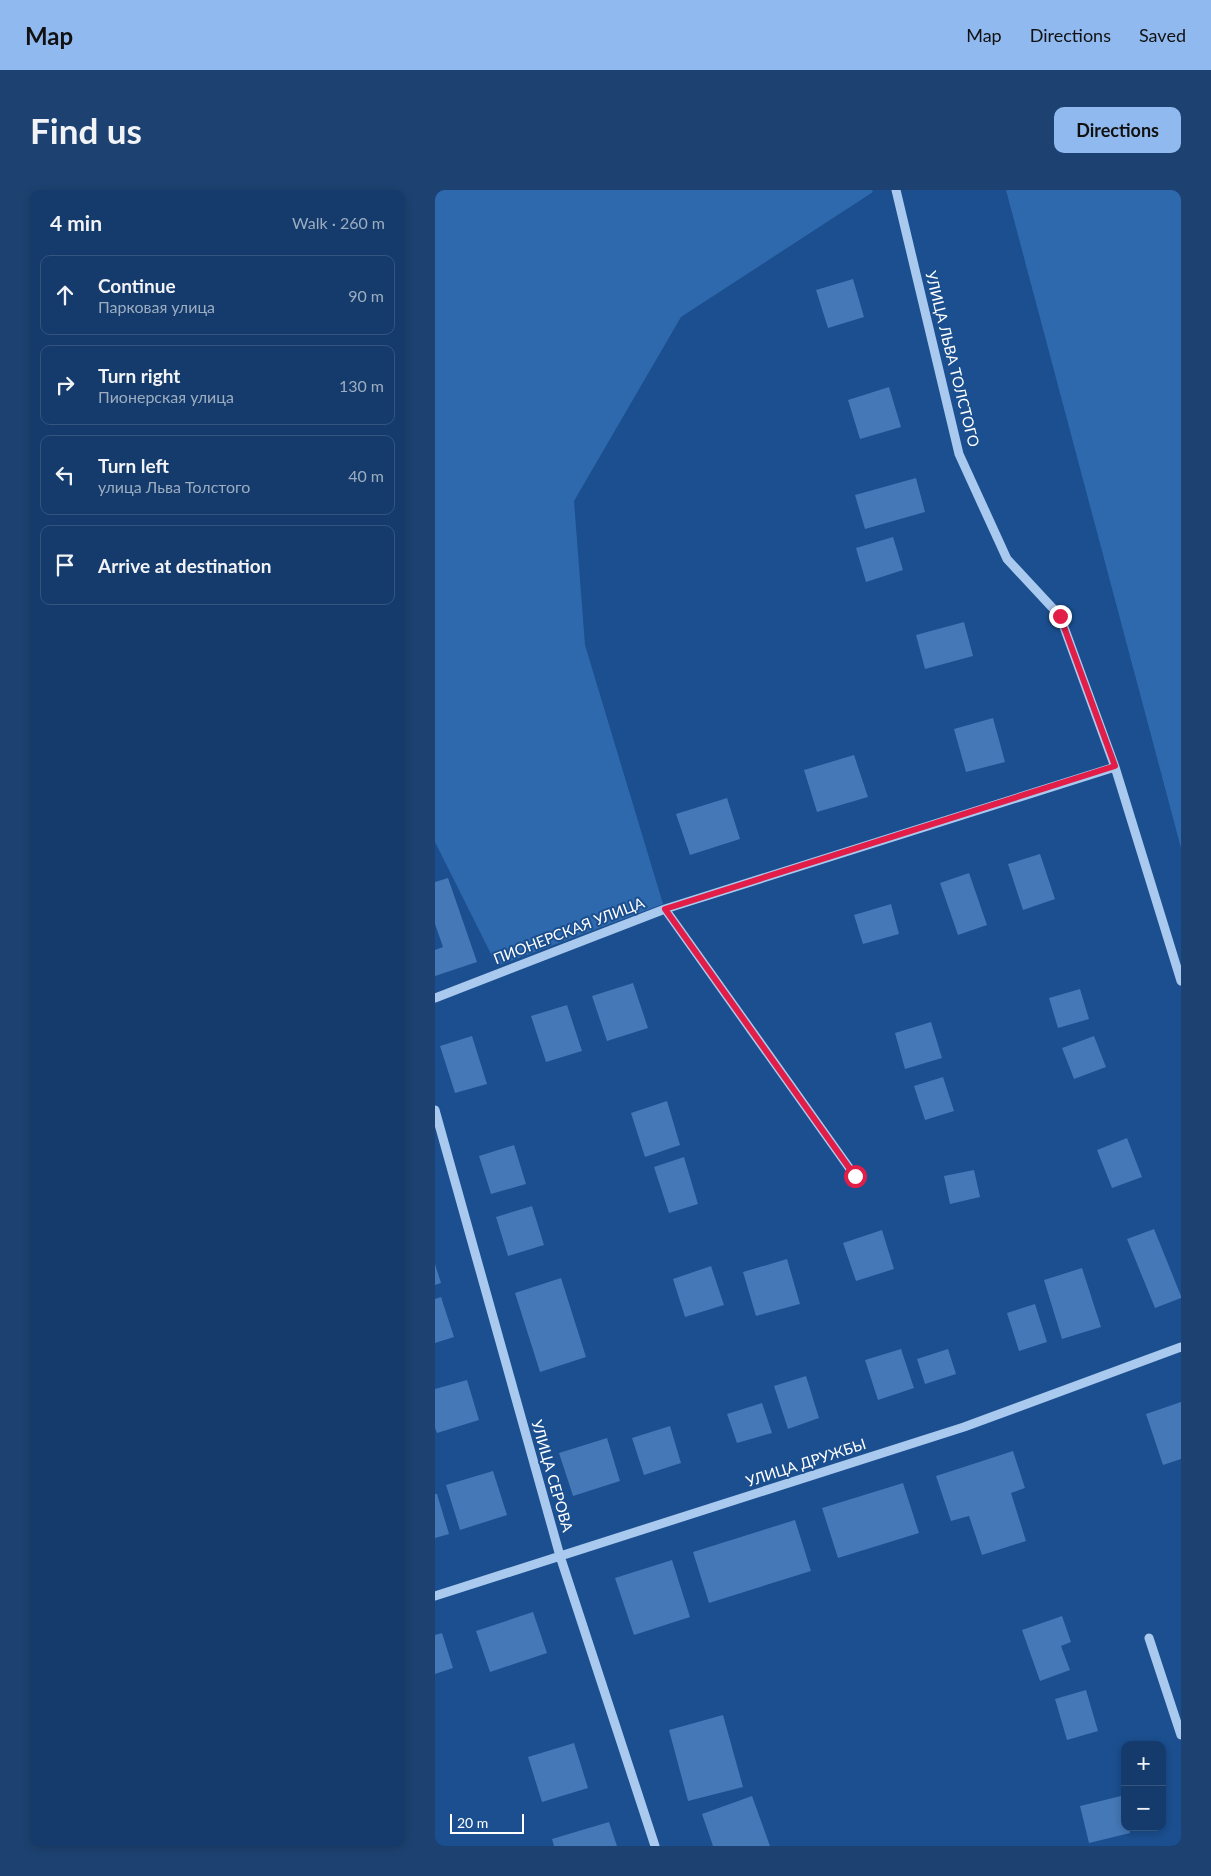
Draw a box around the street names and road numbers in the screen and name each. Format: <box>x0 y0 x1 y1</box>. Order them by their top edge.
street label: УЛИЦА ЛЬВА ТОЛСТОГО <box>922 269 984 449</box>
street label: ПИОНЕРСКАЯ УЛИЦА <box>491 893 648 967</box>
street label: УЛИЦА СЕРОВА <box>528 1418 578 1535</box>
street label: УЛИЦА ДРУЖБЫ <box>743 1434 868 1490</box>

